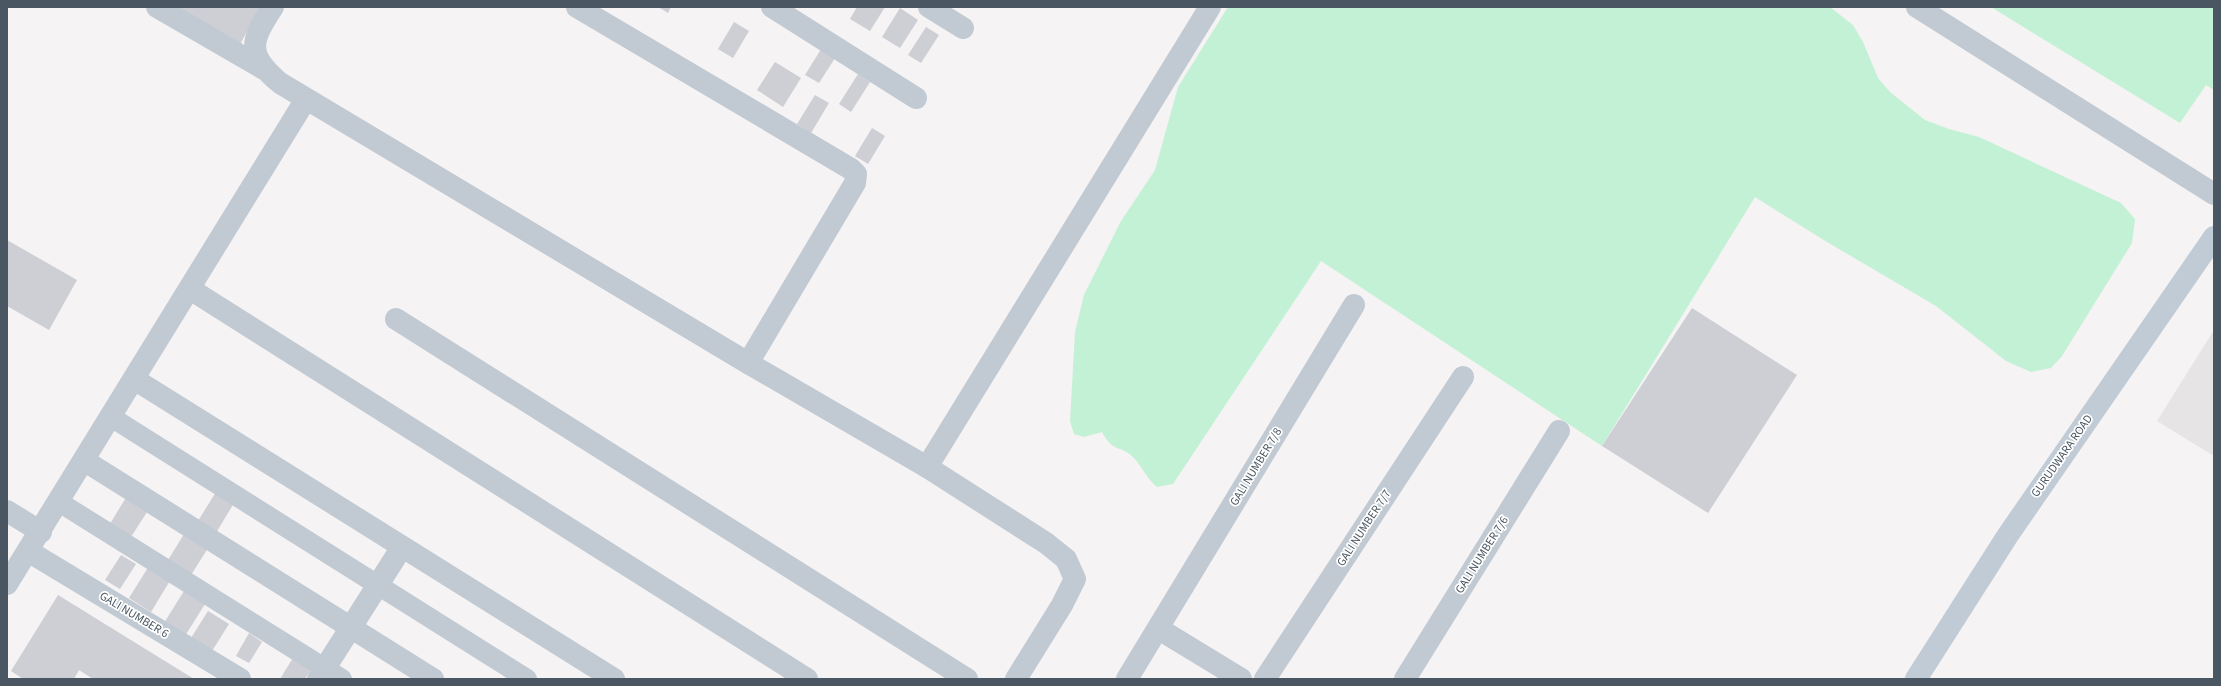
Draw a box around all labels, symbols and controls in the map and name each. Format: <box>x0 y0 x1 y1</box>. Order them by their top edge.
street label: GURUDWARA ROAD <box>2027 411 2097 501</box>
street label: GALI NUMBER 7/8 <box>1226 425 1286 509</box>
street label: GALI NUMBER 7/7 <box>1333 486 1395 570</box>
street label: GALI NUMBER 7/6 <box>1451 513 1513 597</box>
street label: GALI NUMBER 6 <box>96 588 172 642</box>

